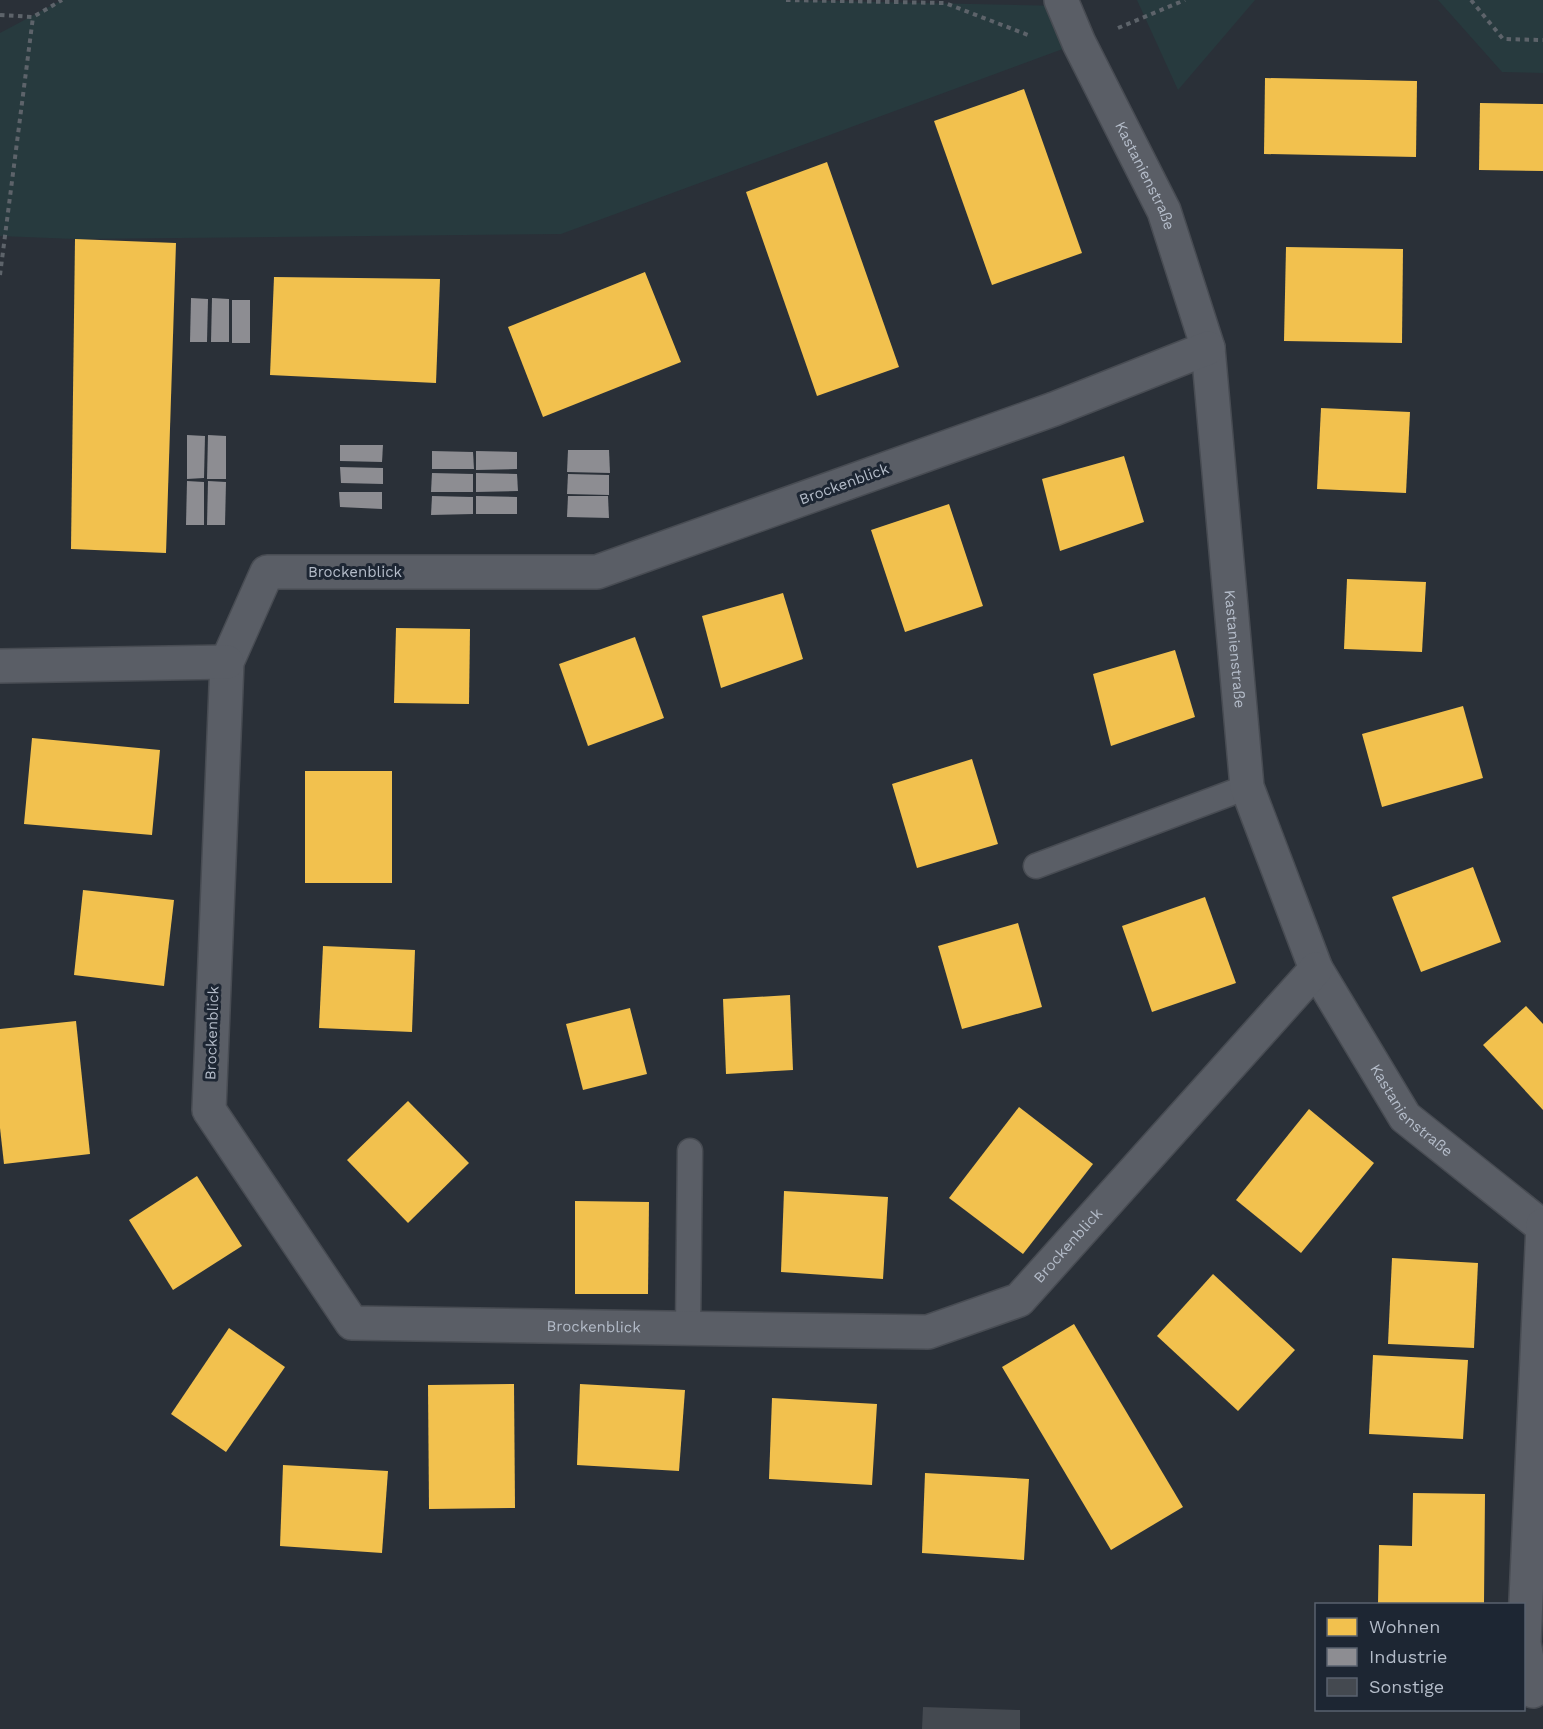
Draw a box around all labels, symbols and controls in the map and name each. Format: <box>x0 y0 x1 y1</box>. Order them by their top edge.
street label: Kastanienstraße <box>1111 118 1179 232</box>
street label: Brockenblick <box>797 459 892 509</box>
street label: Brockenblick <box>308 563 403 581</box>
street label: Kastanienstraße <box>1221 589 1249 709</box>
street label: Brockenblick <box>201 985 223 1080</box>
street label: Kastanienstraße <box>1366 1061 1456 1160</box>
street label: Brockenblick <box>1030 1204 1106 1287</box>
street label: Brockenblick <box>546 1317 641 1337</box>
legend <box>1315 1603 1525 1711</box>
text: Wohnen <box>1369 1616 1440 1637</box>
text: Industrie <box>1369 1646 1447 1667</box>
text: Sonstige <box>1369 1676 1444 1697</box>

